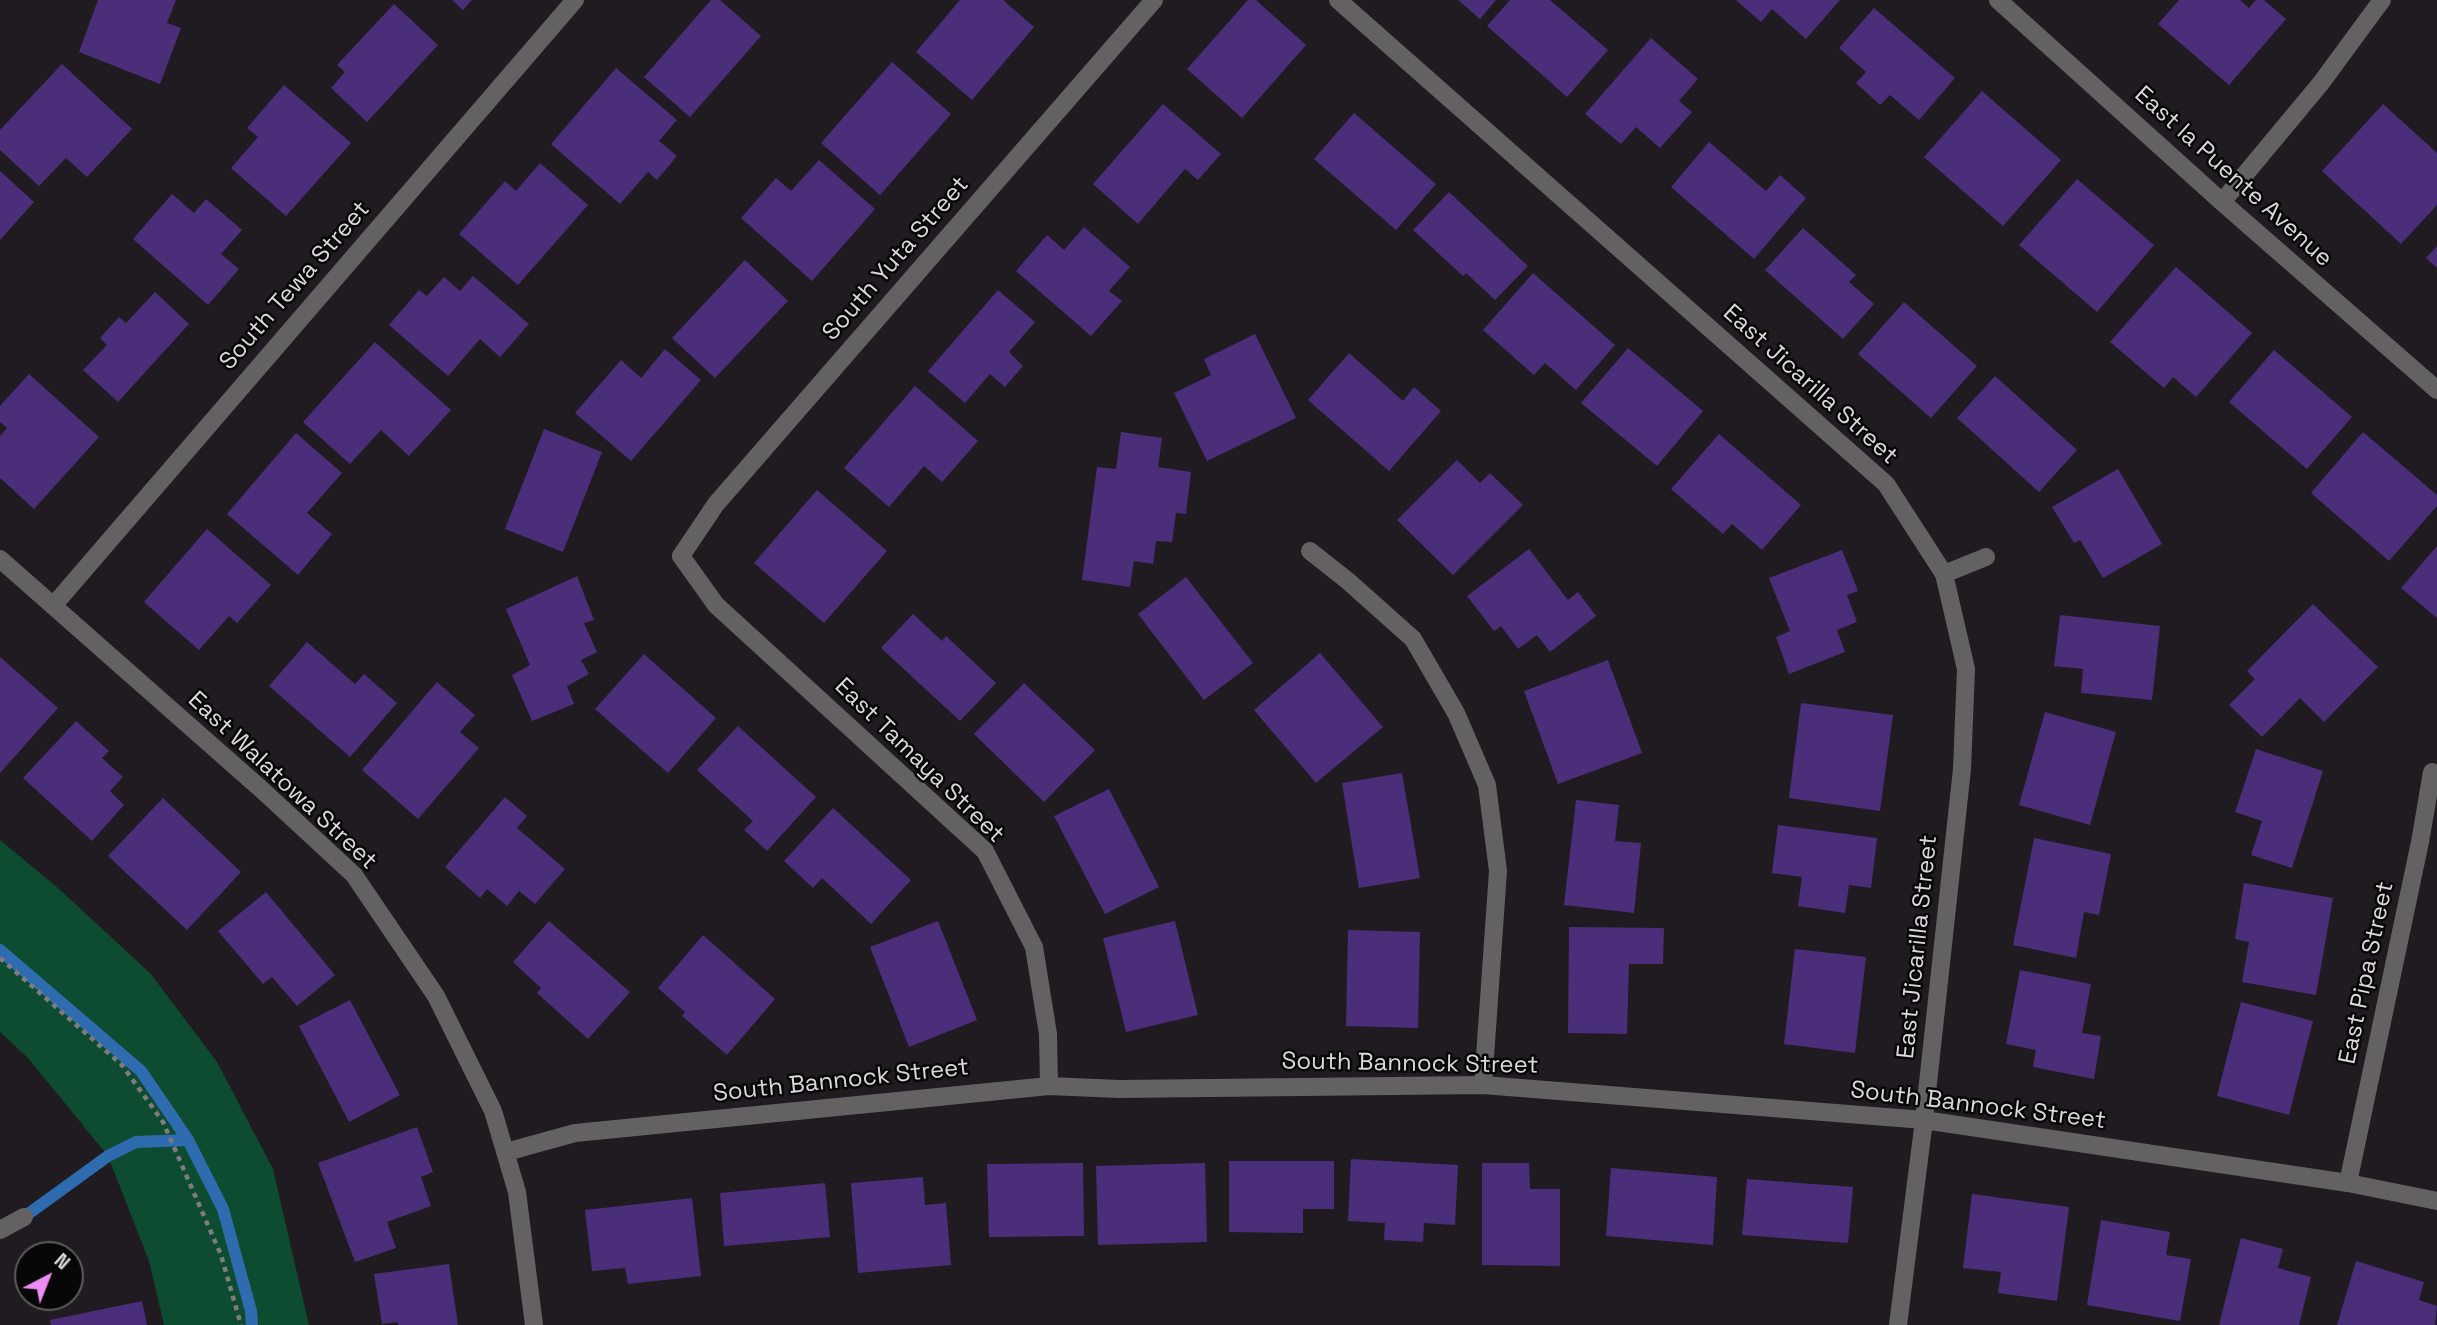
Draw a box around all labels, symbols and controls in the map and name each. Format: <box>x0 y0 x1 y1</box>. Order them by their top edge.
street label: East la Puente Avenue <box>2128 81 2338 273</box>
street label: South Yuta Street <box>817 171 975 347</box>
street label: South Tewa Street <box>214 196 376 376</box>
street label: East Jicarilla Street <box>1717 299 1903 471</box>
street label: East Tamaya Street <box>828 673 1010 849</box>
street label: East Walatowa Street <box>182 686 382 876</box>
street label: East Jicarilla Street <box>1892 834 1944 1060</box>
street label: East Pipa Street <box>2334 879 2400 1067</box>
street label: South Bannock Street <box>1281 1047 1539 1081</box>
street label: South Bannock Street <box>712 1053 970 1109</box>
street label: South Bannock Street <box>1849 1076 2107 1136</box>
north arrow <box>14 1241 84 1311</box>
text: N <box>49 1248 75 1275</box>

